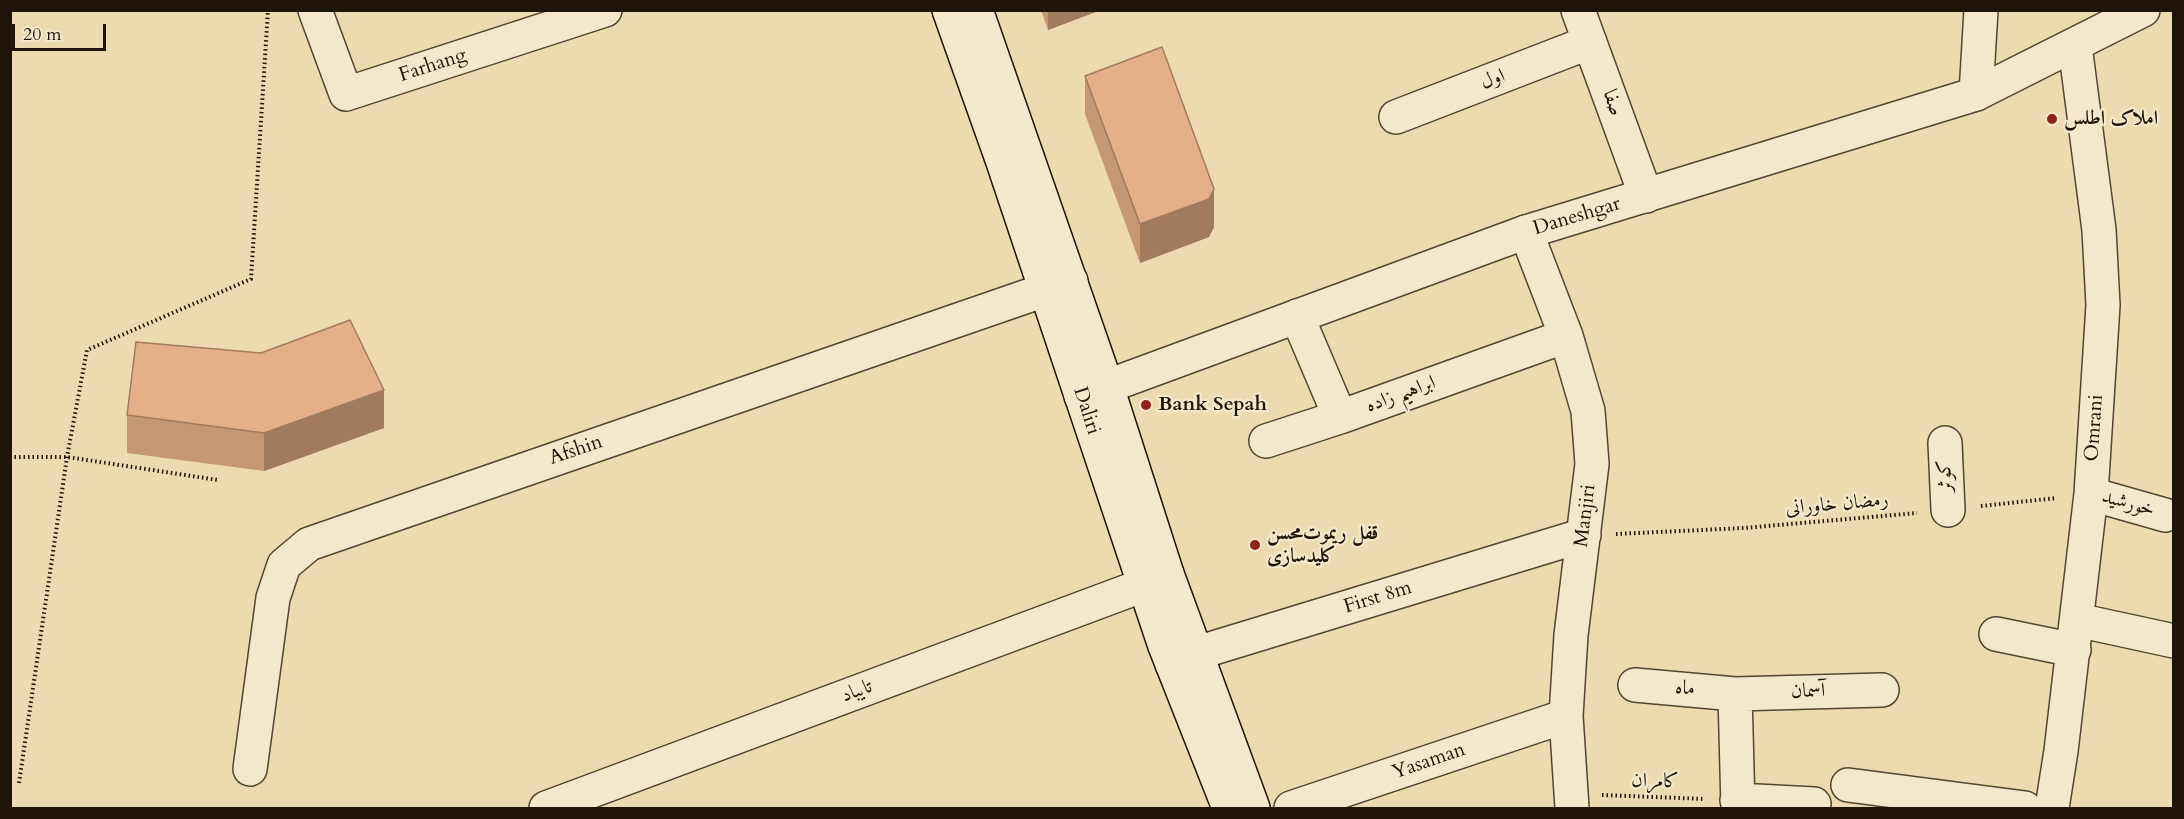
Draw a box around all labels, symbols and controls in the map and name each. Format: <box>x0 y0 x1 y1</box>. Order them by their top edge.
scale bar <box>15 12 110 50</box>
text: 20 m <box>23 22 62 47</box>
street label: Farhang <box>396 44 470 88</box>
street label: اول <box>1477 64 1509 96</box>
street label: صفا <box>1596 87 1628 119</box>
place label: املاک اطلس <box>2064 107 2158 131</box>
marker: املاک اطلس <box>2045 112 2059 126</box>
street label: Daneshgar <box>1530 192 1624 242</box>
street label: ابراهیم زاده <box>1363 371 1439 419</box>
street label: Daliri <box>1067 384 1105 438</box>
place label: Bank Sepah <box>1158 393 1267 417</box>
street label: Omrani <box>2081 394 2109 462</box>
marker: Bank Sepah <box>1139 398 1153 412</box>
street label: Afshin <box>546 431 606 471</box>
street label: کوثر <box>1933 460 1959 492</box>
street label: Manjiri <box>1570 483 1602 549</box>
street label: خورشید <box>2099 485 2157 523</box>
street label: رمضان خاورانی <box>1785 489 1889 521</box>
place label: قفل ریموت‌محسن کلیدسازی <box>1267 522 1378 569</box>
marker: قفل ریموت‌محسن کلیدسازی <box>1248 538 1262 552</box>
street label: First 8m <box>1341 576 1415 620</box>
street label: تایباد <box>838 675 876 709</box>
street label: ماه <box>1674 676 1696 702</box>
street label: آسمان <box>1791 680 1825 704</box>
street label: Yasaman <box>1389 738 1469 786</box>
street label: کامران <box>1631 769 1679 795</box>

